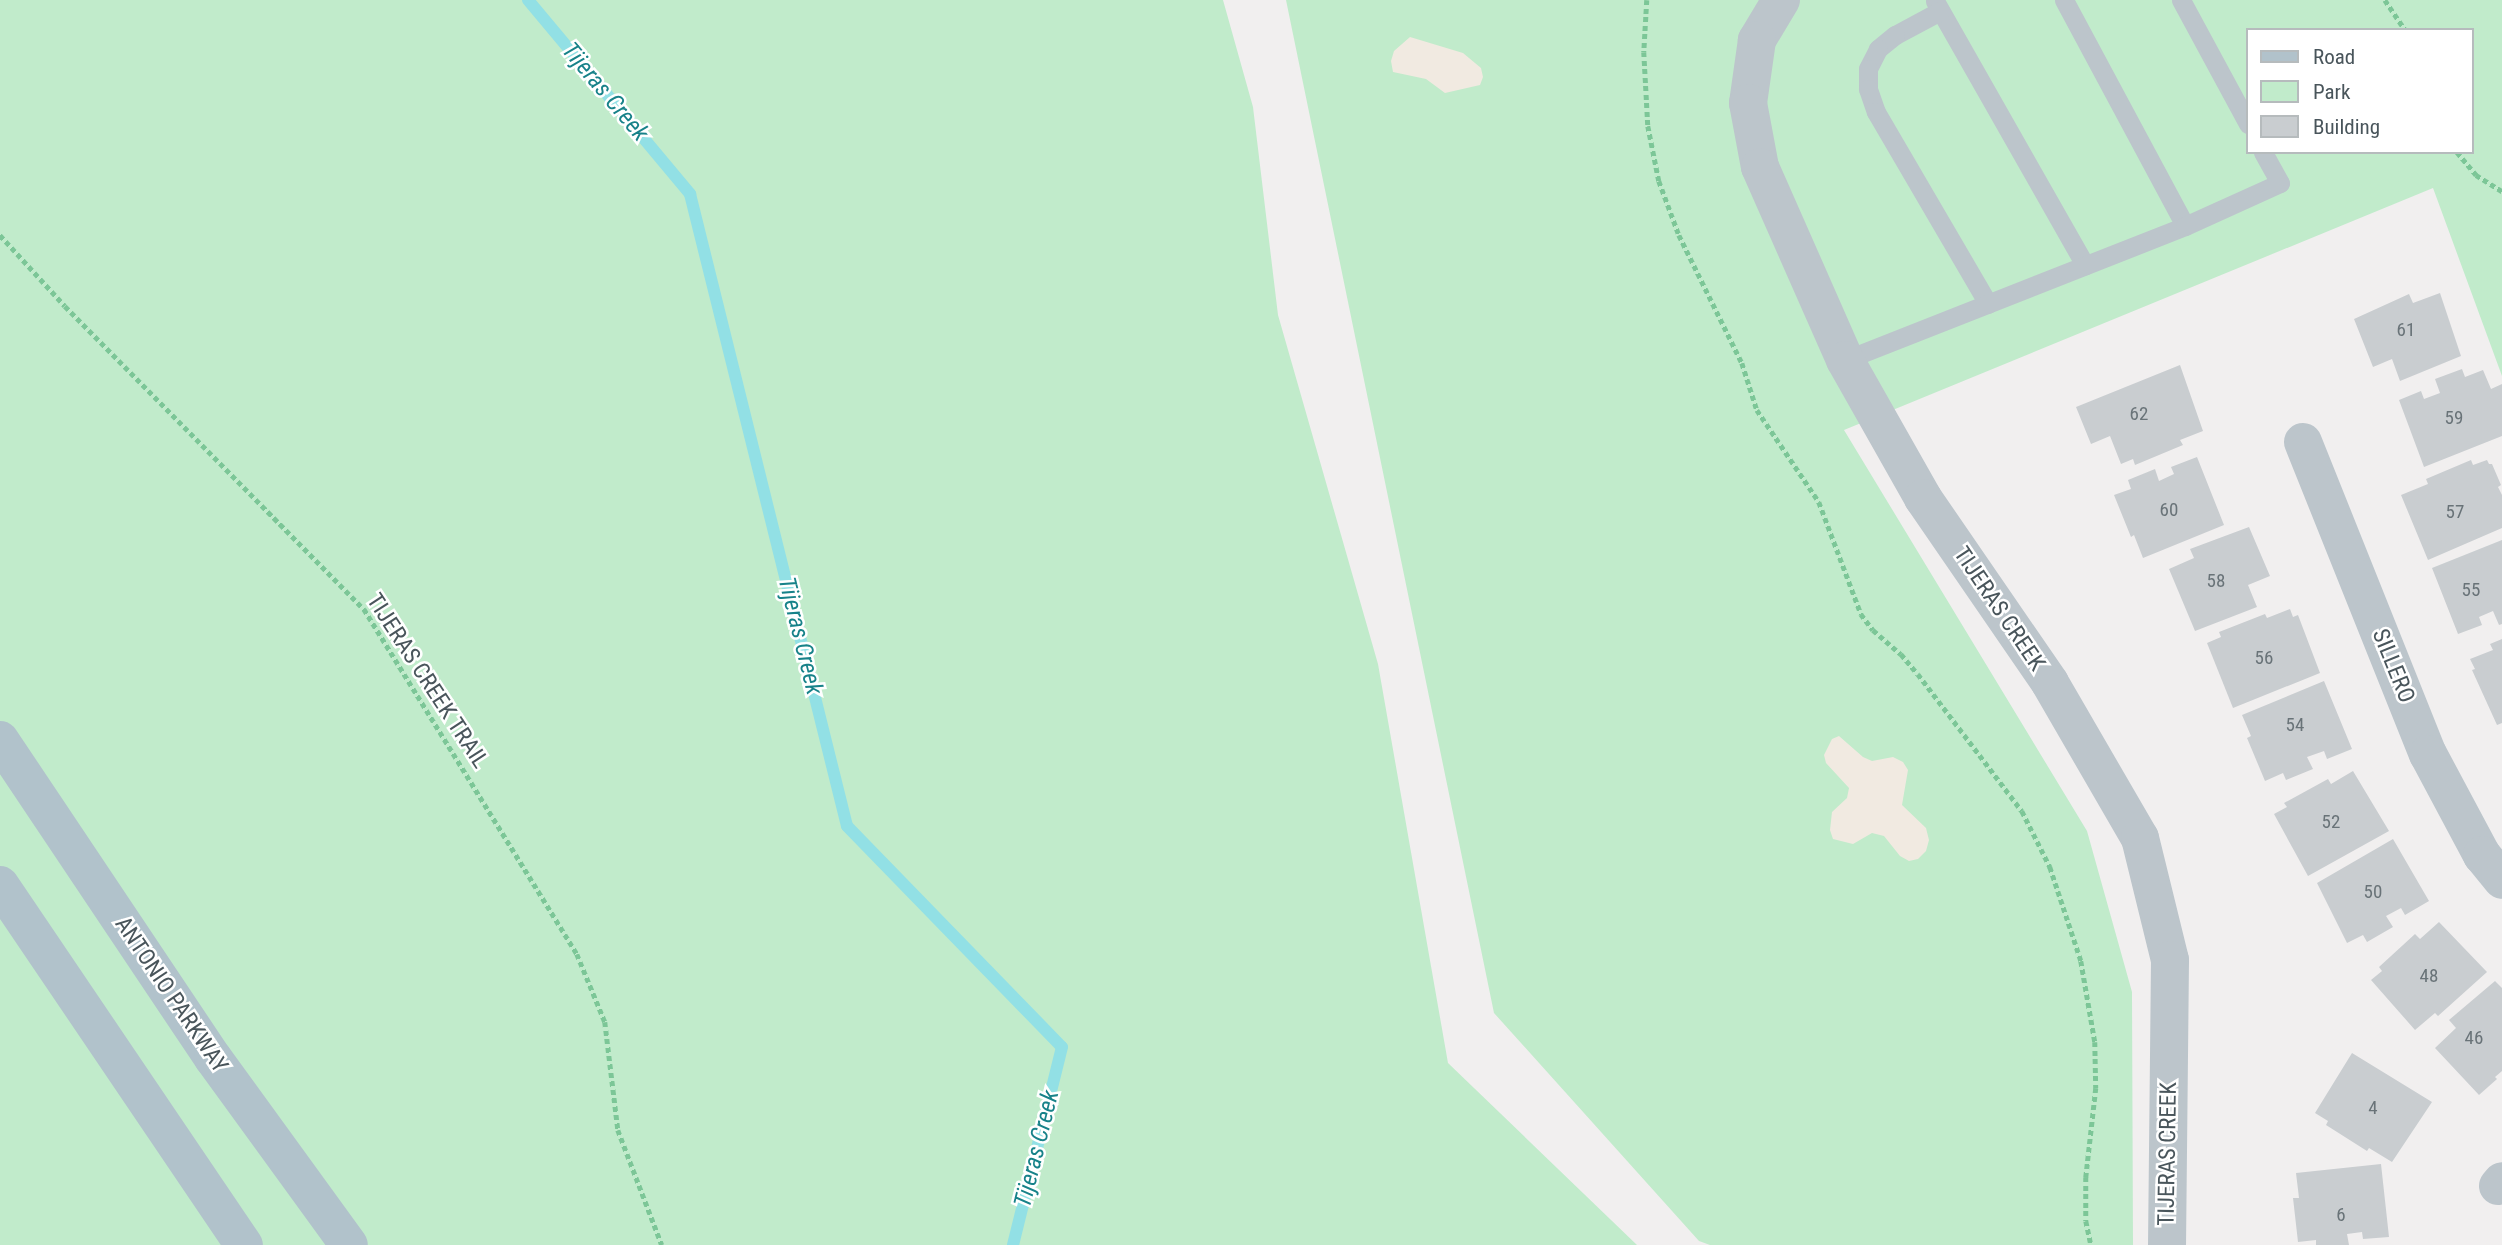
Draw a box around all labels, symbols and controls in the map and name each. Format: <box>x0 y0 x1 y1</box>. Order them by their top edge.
legend <box>2246 28 2474 154</box>
water label: Tijeras Creek <box>555 37 655 147</box>
text: Road <box>2313 45 2355 69</box>
text: Park <box>2313 80 2350 104</box>
text: Building <box>2313 115 2380 139</box>
house number: 61 <box>2397 319 2415 341</box>
house number: 62 <box>2130 403 2148 425</box>
house number: 59 <box>2445 407 2463 429</box>
house number: 60 <box>2160 499 2178 521</box>
house number: 57 <box>2446 501 2464 523</box>
street label: TIJERAS CREEK <box>1947 542 2051 676</box>
house number: 58 <box>2207 570 2225 592</box>
water label: Tijeras Creek <box>772 574 828 698</box>
house number: 55 <box>2462 579 2480 601</box>
street label: TIJERAS CREEK TRAIL <box>360 588 494 774</box>
street label: SILLERO <box>2366 625 2420 707</box>
house number: 56 <box>2255 647 2273 669</box>
house number: 54 <box>2286 714 2304 736</box>
house number: 52 <box>2322 811 2340 833</box>
house number: 50 <box>2364 881 2382 903</box>
street label: ANTONIO PARKWAY <box>109 912 233 1078</box>
house number: 48 <box>2420 965 2438 987</box>
house number: 46 <box>2465 1027 2483 1049</box>
street label: TIJERAS CREEK <box>2153 1082 2183 1226</box>
water label: Tijeras Creek <box>1009 1087 1065 1211</box>
house number: 4 <box>2368 1097 2378 1119</box>
house number: 6 <box>2336 1204 2346 1226</box>

